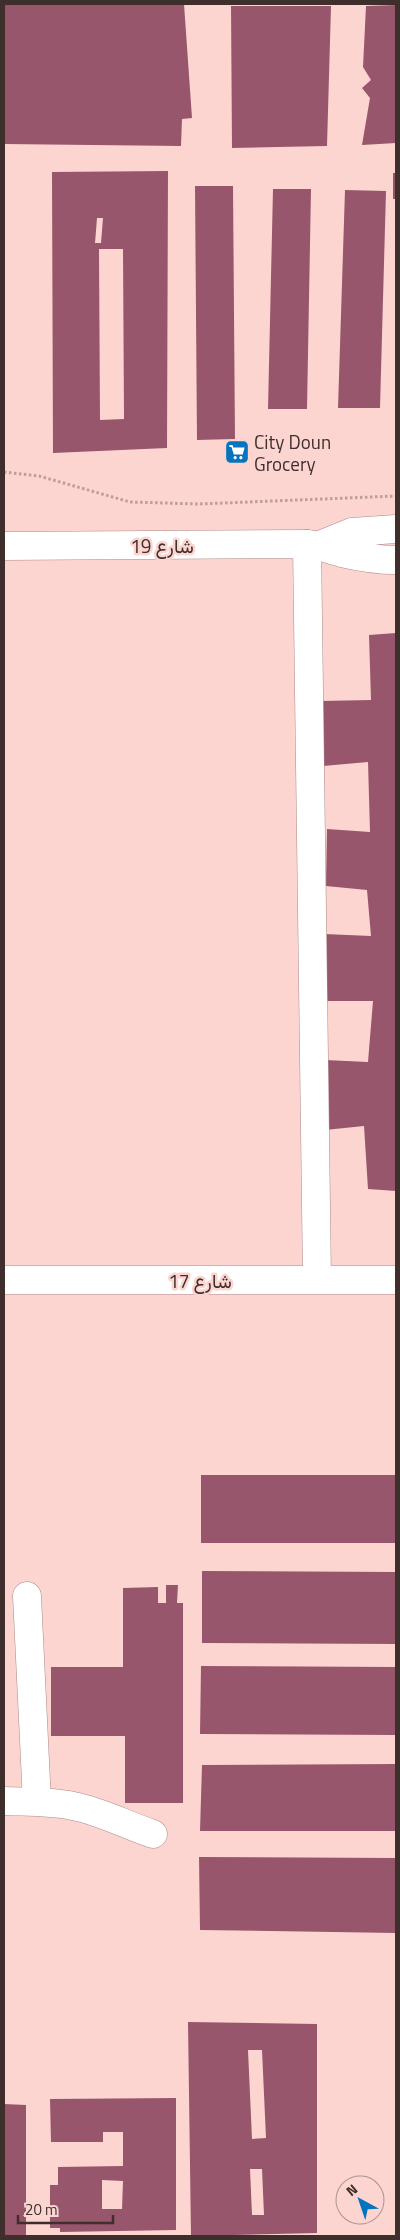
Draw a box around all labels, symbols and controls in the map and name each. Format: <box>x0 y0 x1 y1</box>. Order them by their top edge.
place label: City Doun Grocery <box>254 427 331 478</box>
supermarket icon: City Doun Grocery <box>224 439 250 465</box>
street label: شارع 19 <box>130 531 194 560</box>
street label: شارع 17 <box>168 1266 232 1295</box>
north arrow <box>335 2175 385 2225</box>
text: N <box>341 2178 362 2201</box>
scale bar <box>18 2192 112 2224</box>
text: 20 m <box>25 2198 58 2221</box>

